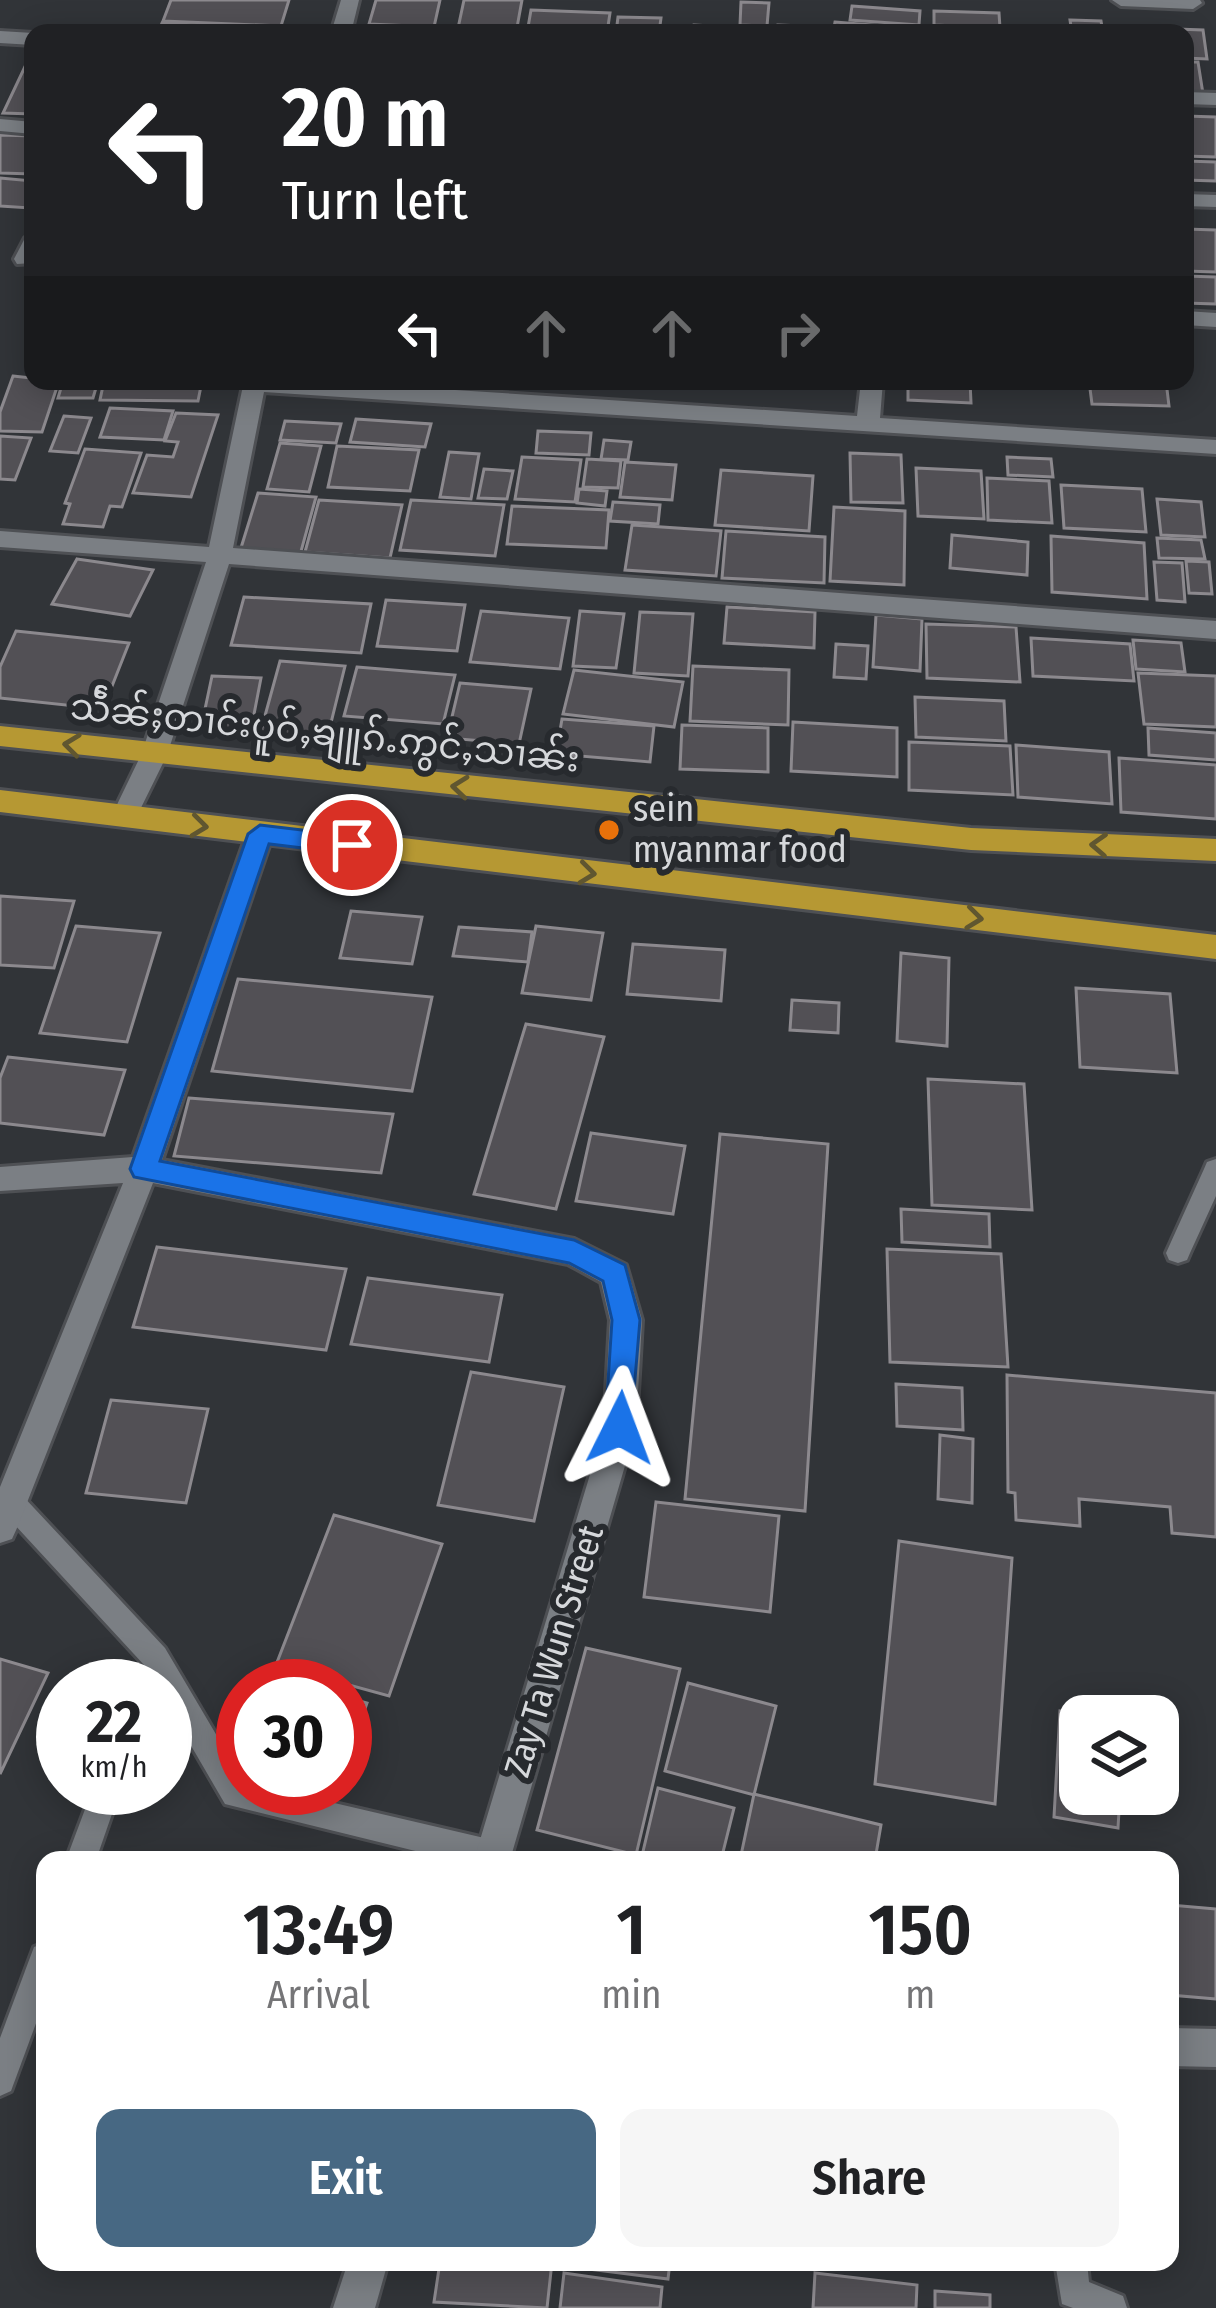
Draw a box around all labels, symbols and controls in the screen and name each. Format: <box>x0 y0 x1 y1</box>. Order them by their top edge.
text: 20 m <box>282 67 448 168</box>
icon: left <box>84 72 240 228</box>
text: Turn left <box>282 169 468 233</box>
icon: left <box>387 300 453 366</box>
icon: ahead <box>513 300 579 366</box>
icon: ahead <box>639 300 705 366</box>
icon: right <box>765 300 831 366</box>
street label: သဵႅၼ်ႈတၢင်းပူဝ်ႇၶျူၵ်ႉဢွင်ႇသၢၼ်း <box>67 681 582 789</box>
one-way arrow <box>62 733 82 759</box>
one-way arrow <box>450 775 469 800</box>
place label: sein myanmar food <box>633 787 847 872</box>
pin <box>301 794 403 896</box>
one-way arrow <box>190 812 209 838</box>
icon: arrive <box>319 812 385 878</box>
marker: sein myanmar food <box>596 817 622 843</box>
one-way arrow <box>1089 832 1108 858</box>
one-way arrow <box>577 859 596 885</box>
one-way arrow <box>964 905 984 931</box>
position arrow <box>557 1365 683 1491</box>
street label: Zay Ta Wun Street <box>495 1520 613 1782</box>
speed limit sign: 30 <box>216 1659 372 1815</box>
text: 22 <box>86 1686 142 1758</box>
map controls <box>1059 1695 1179 1815</box>
button: layers <box>1059 1695 1179 1815</box>
text: km/h <box>81 1749 147 1785</box>
text: 13:49 <box>243 1887 394 1973</box>
text: 1 <box>616 1887 646 1973</box>
text: 150 <box>869 1887 972 1973</box>
text: Arrival <box>267 1972 370 2018</box>
text: min <box>601 1972 662 2018</box>
text: m <box>905 1972 935 2018</box>
button: Exit <box>96 2109 596 2247</box>
button: Share <box>620 2109 1119 2247</box>

